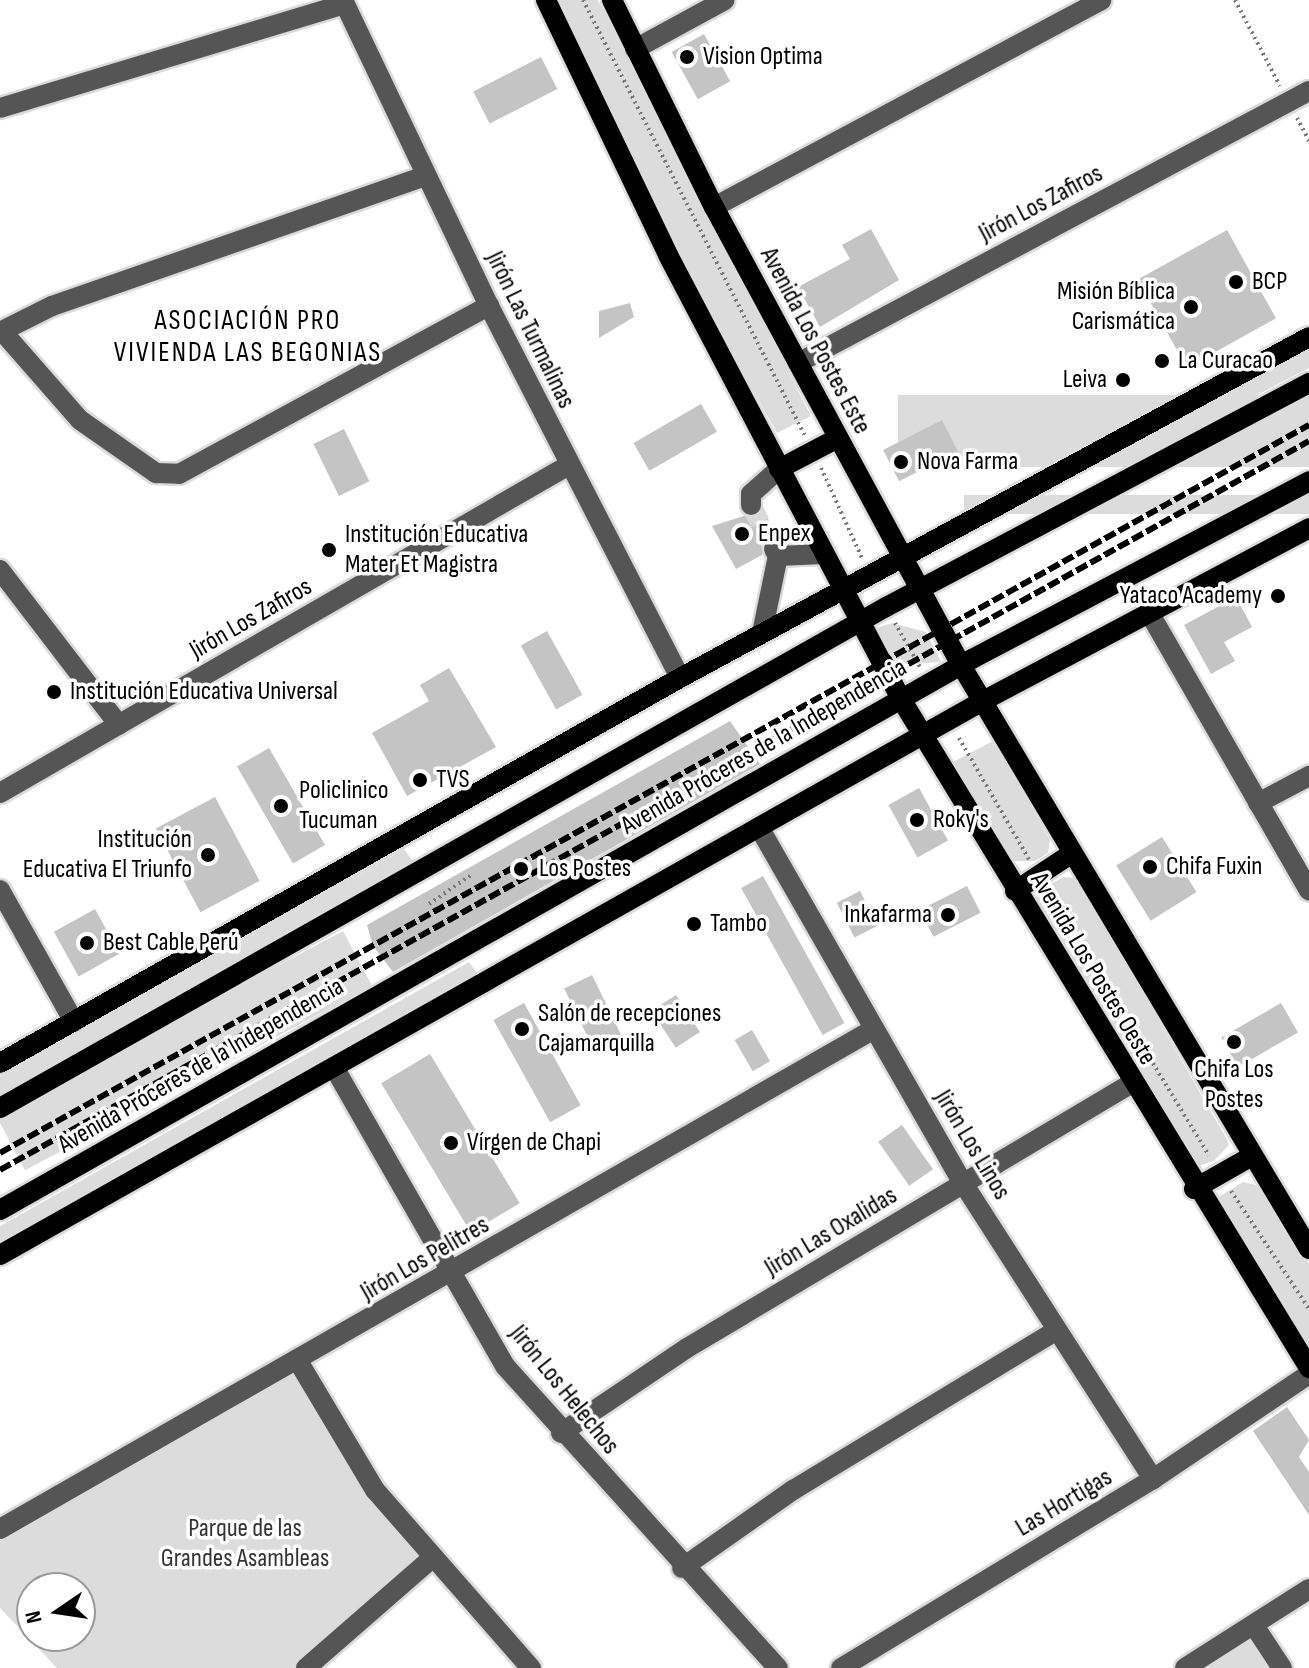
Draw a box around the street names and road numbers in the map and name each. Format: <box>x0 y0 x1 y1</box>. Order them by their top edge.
street label: Jirón Los Zafiros <box>974 158 1108 250</box>
street label: Avenida Los Postes Este <box>753 242 877 440</box>
street label: Jirón Las Turmalinas <box>479 246 581 414</box>
street label: Jirón Los Zafiros <box>184 572 318 666</box>
street label: Avenida Próceres de la Independencia <box>616 652 912 842</box>
street label: Avenida Los Postes Oeste <box>1023 867 1163 1071</box>
street label: Avenida Próceres de la Independencia <box>53 971 349 1161</box>
street label: Jirón Los Linos <box>927 1084 1017 1206</box>
street label: Jirón Las Oxalidas <box>759 1180 903 1284</box>
street label: Jirón Los Pelitres <box>355 1210 495 1308</box>
street label: Jirón Los Helechos <box>502 1319 626 1461</box>
street label: Las Hortigas <box>1010 1462 1118 1544</box>

